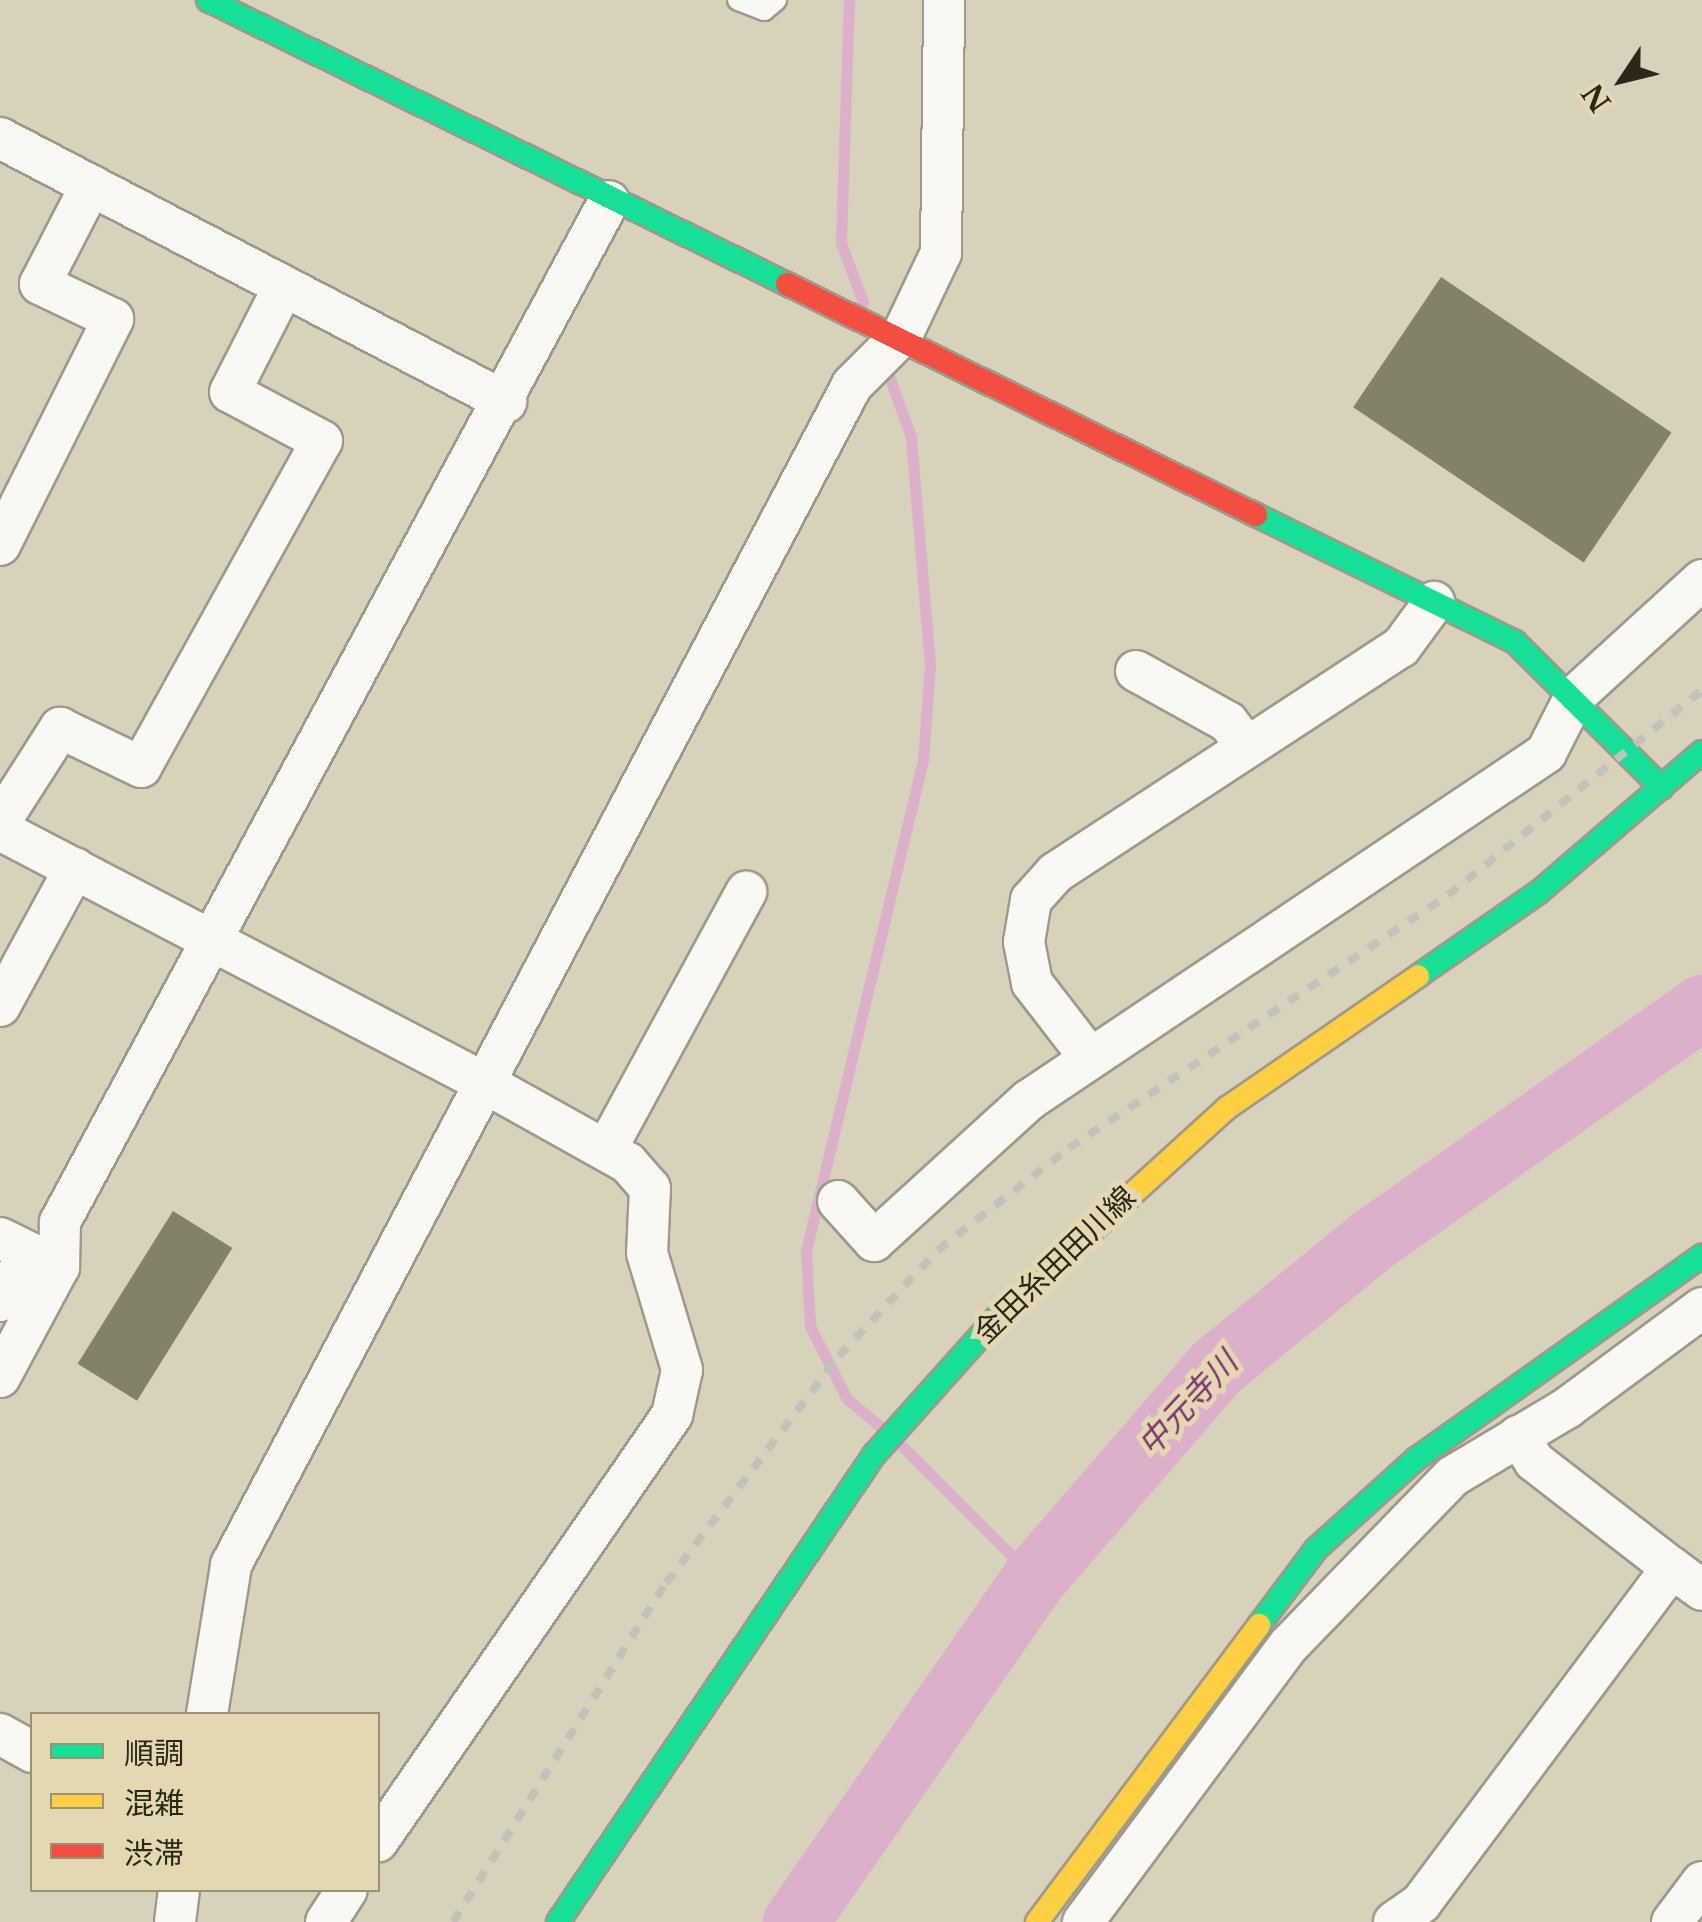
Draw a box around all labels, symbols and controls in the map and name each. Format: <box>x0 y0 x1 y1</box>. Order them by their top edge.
north arrow <box>1572 30 1672 130</box>
text: N <box>1575 77 1619 118</box>
street label: 金田糸田田川線 <box>967 1179 1143 1351</box>
water label: 中元寺川 <box>1130 1344 1246 1464</box>
legend <box>30 1712 380 1892</box>
text: 順調 <box>124 1735 184 1772</box>
text: 混雑 <box>124 1785 184 1822</box>
text: 渋滞 <box>124 1835 184 1872</box>

